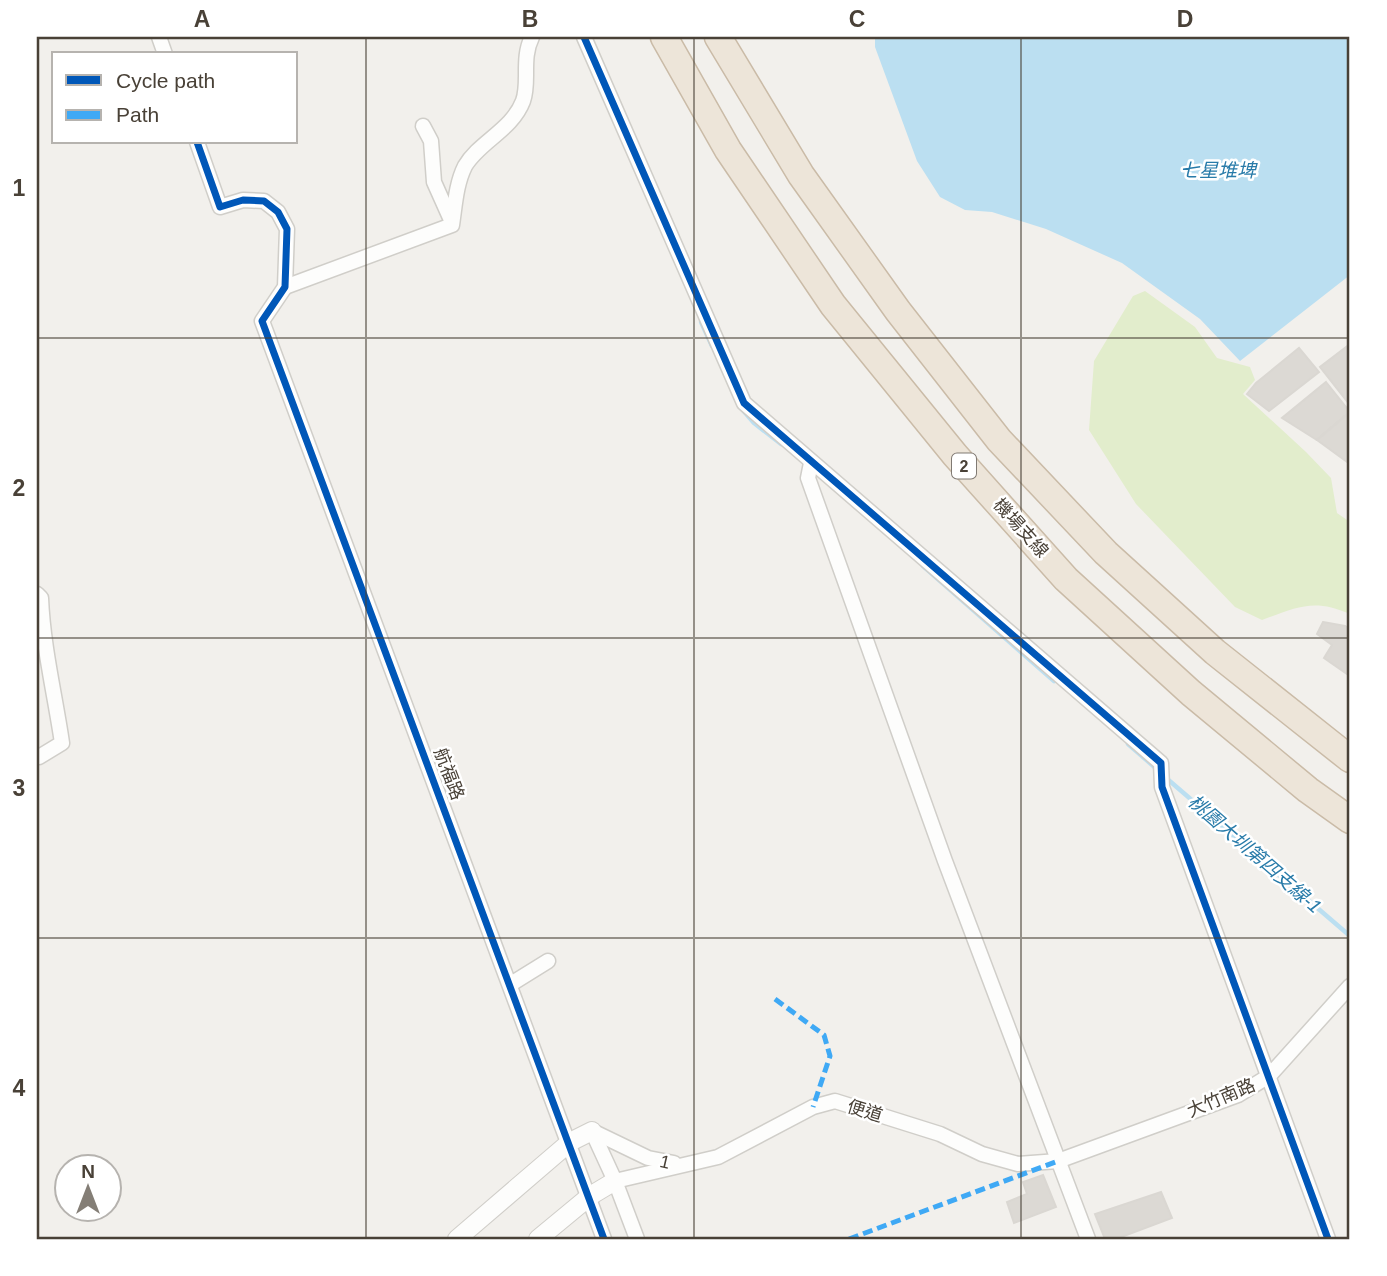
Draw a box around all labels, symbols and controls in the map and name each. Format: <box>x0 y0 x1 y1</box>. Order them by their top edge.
text: A <box>194 6 210 32</box>
text: B <box>522 6 538 32</box>
text: C <box>849 6 865 32</box>
text: D <box>1177 6 1193 32</box>
legend <box>52 52 298 144</box>
text: Cycle path <box>116 69 215 92</box>
text: Path <box>116 103 159 126</box>
water label: 七星堆埤 <box>1180 160 1258 181</box>
text: 1 <box>13 175 26 201</box>
road number: 2 <box>952 453 976 478</box>
text: 2 <box>13 475 25 501</box>
street label: 機場支線 <box>989 495 1053 561</box>
street label: 航福路 <box>430 745 468 803</box>
text: 3 <box>13 775 25 801</box>
water label: 桃園大圳第四支線-1 <box>1184 791 1326 917</box>
text: 4 <box>13 1075 26 1101</box>
street label: 大竹南路 <box>1184 1075 1258 1121</box>
street label: 便道 <box>845 1096 885 1126</box>
street label: 1 <box>658 1151 672 1173</box>
north arrow <box>52 1154 122 1224</box>
text: N <box>81 1161 95 1182</box>

